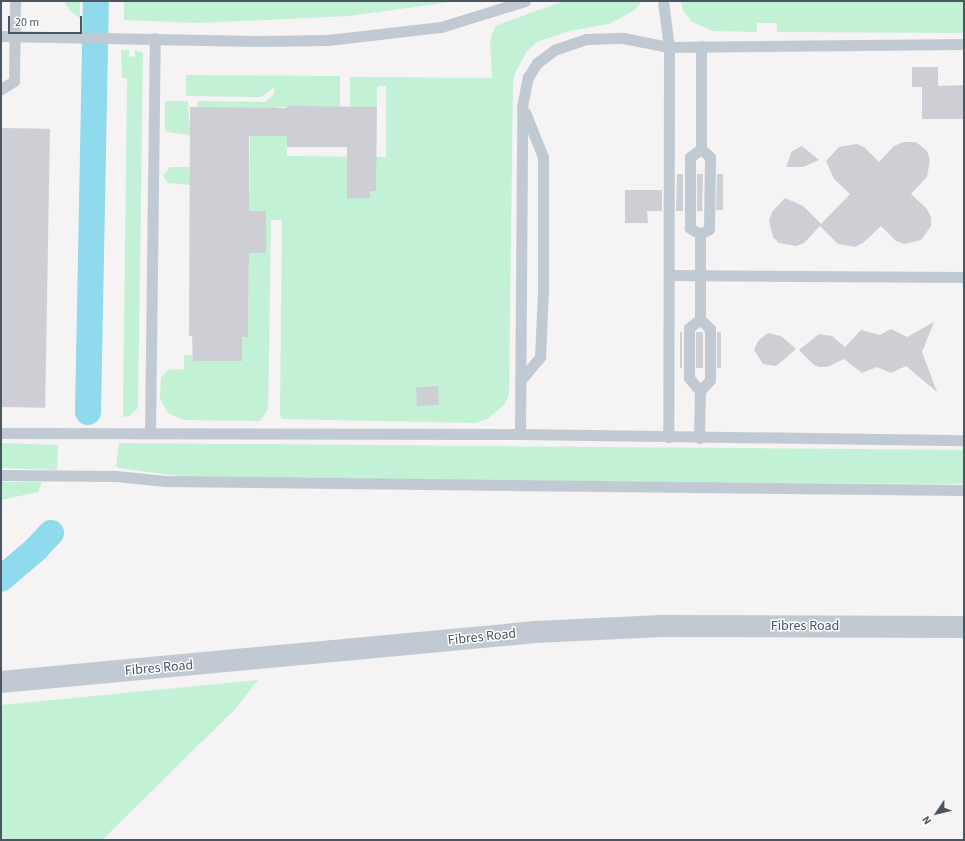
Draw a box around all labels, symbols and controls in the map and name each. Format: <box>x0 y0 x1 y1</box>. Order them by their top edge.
scale bar <box>10 8 84 34</box>
text: 20 m <box>15 14 39 31</box>
street label: Fibres Road <box>771 618 839 634</box>
street label: Fibres Road <box>447 625 517 649</box>
street label: Fibres Road <box>124 657 194 679</box>
north arrow <box>917 793 957 833</box>
text: N <box>919 813 935 827</box>

